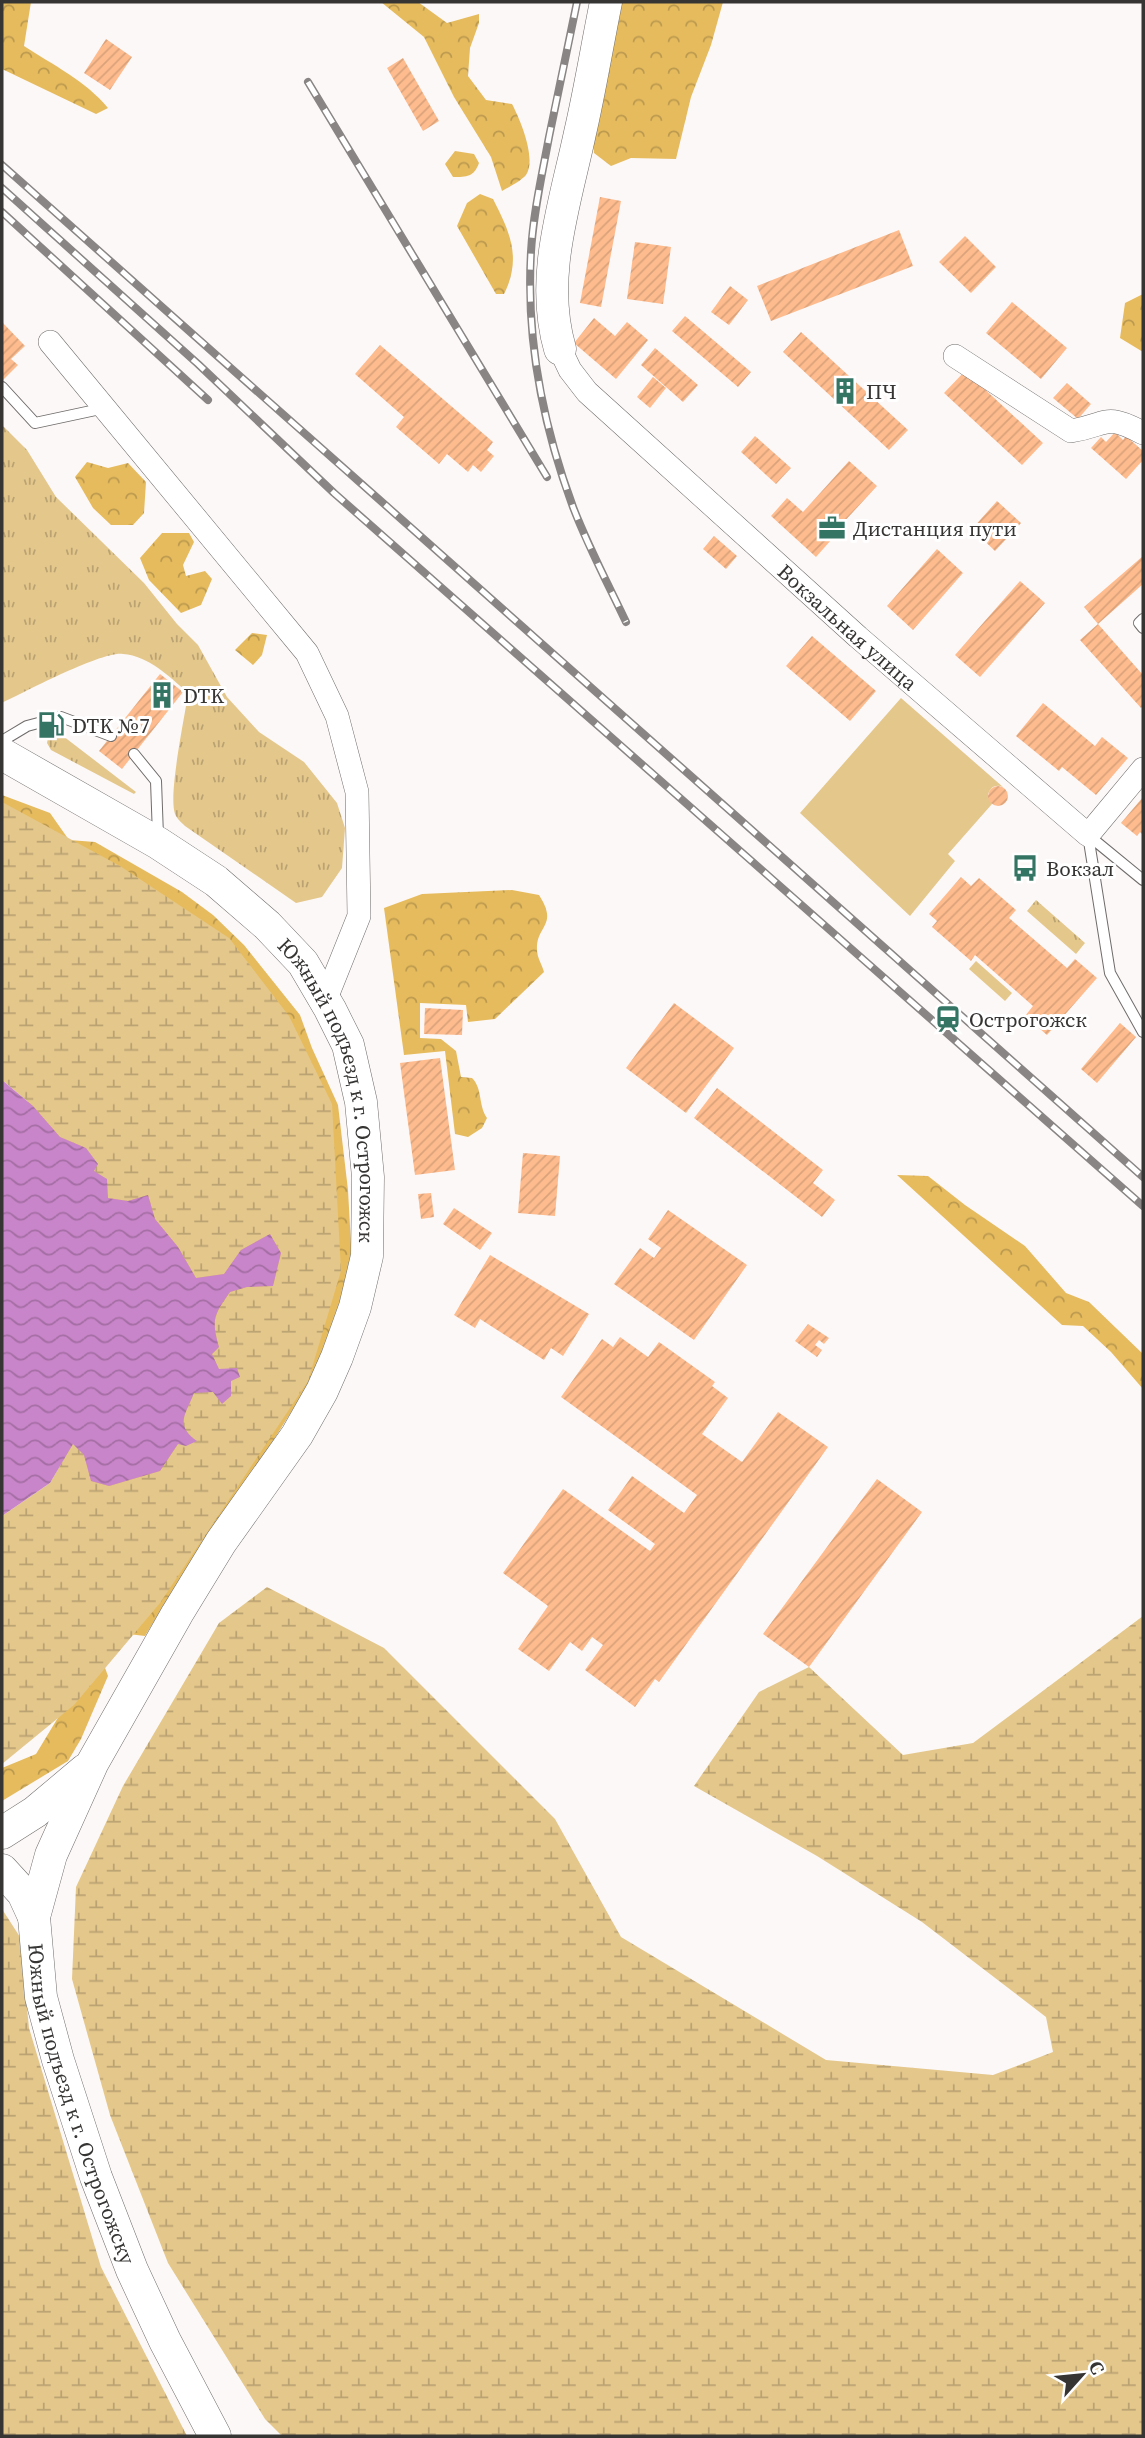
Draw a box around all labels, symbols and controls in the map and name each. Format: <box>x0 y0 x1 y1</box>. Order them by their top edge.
building icon: ПЧ <box>830 376 860 406</box>
place label: ПЧ <box>866 377 897 406</box>
office icon: Дистанция пути <box>817 513 847 543</box>
place label: Дистанция пути <box>853 514 1017 543</box>
street label: Вокзальная улица <box>772 557 924 697</box>
building icon: DTK <box>147 680 177 710</box>
place label: DTK <box>183 681 224 710</box>
fuel station icon: DTK №7 <box>36 710 66 740</box>
place label: DTK №7 <box>72 711 150 740</box>
bus stop icon: Вокзал <box>1010 853 1040 883</box>
place label: Вокзал <box>1046 854 1114 883</box>
street label: Южный подъезд к г. Острогожск <box>272 931 383 1243</box>
station icon: Острогожск <box>933 1004 963 1034</box>
place label: Острогожск <box>969 1005 1087 1034</box>
street label: Южный подъезд к г. Острогожску <box>22 1942 143 2268</box>
north arrow <box>1047 2340 1117 2410</box>
text: С <box>1083 2356 1111 2379</box>

